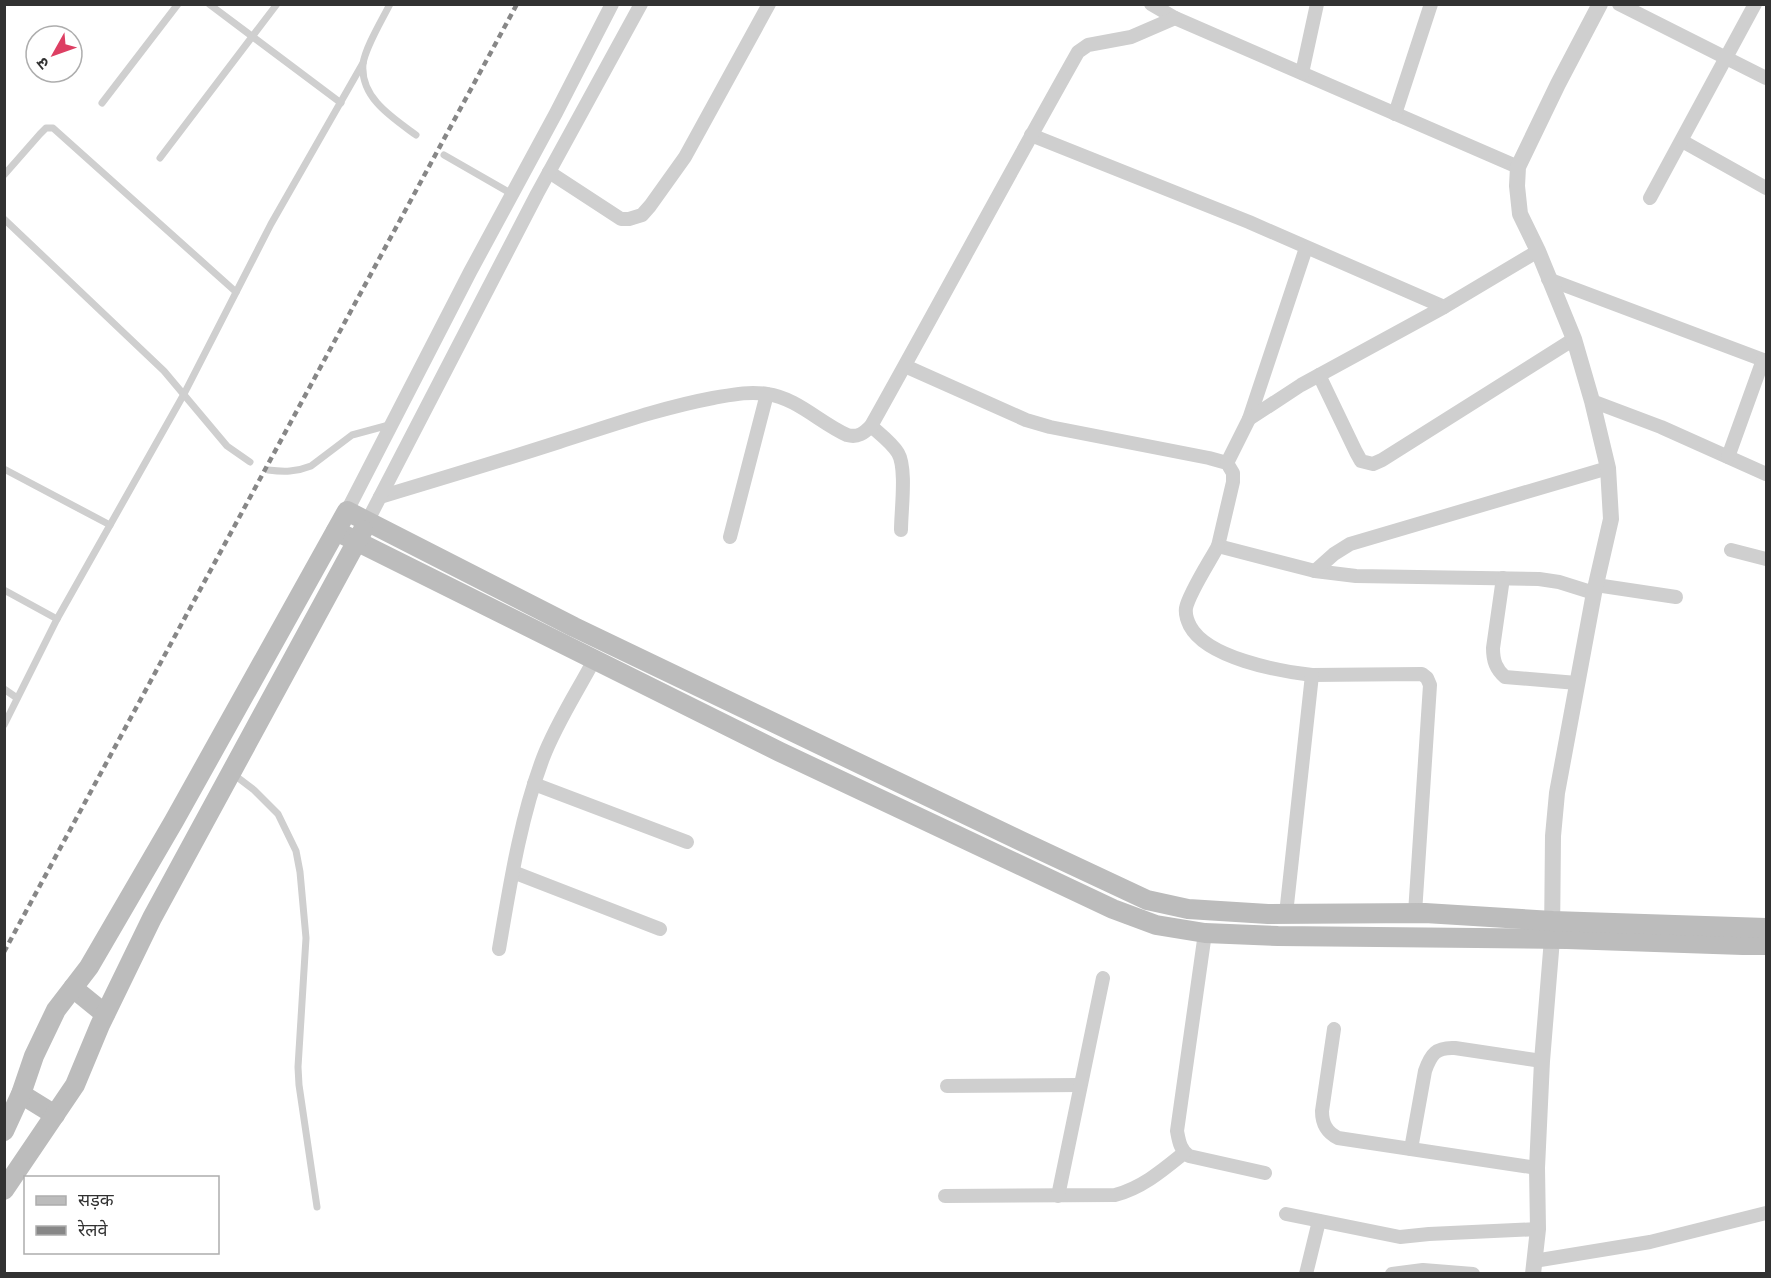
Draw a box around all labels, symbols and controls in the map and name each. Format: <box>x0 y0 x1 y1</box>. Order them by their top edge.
north arrow <box>24 24 84 84</box>
text: उ <box>31 53 54 74</box>
legend <box>24 1176 219 1254</box>
text: सड़क <box>78 1187 115 1212</box>
text: रेलवे <box>77 1217 109 1242</box>

